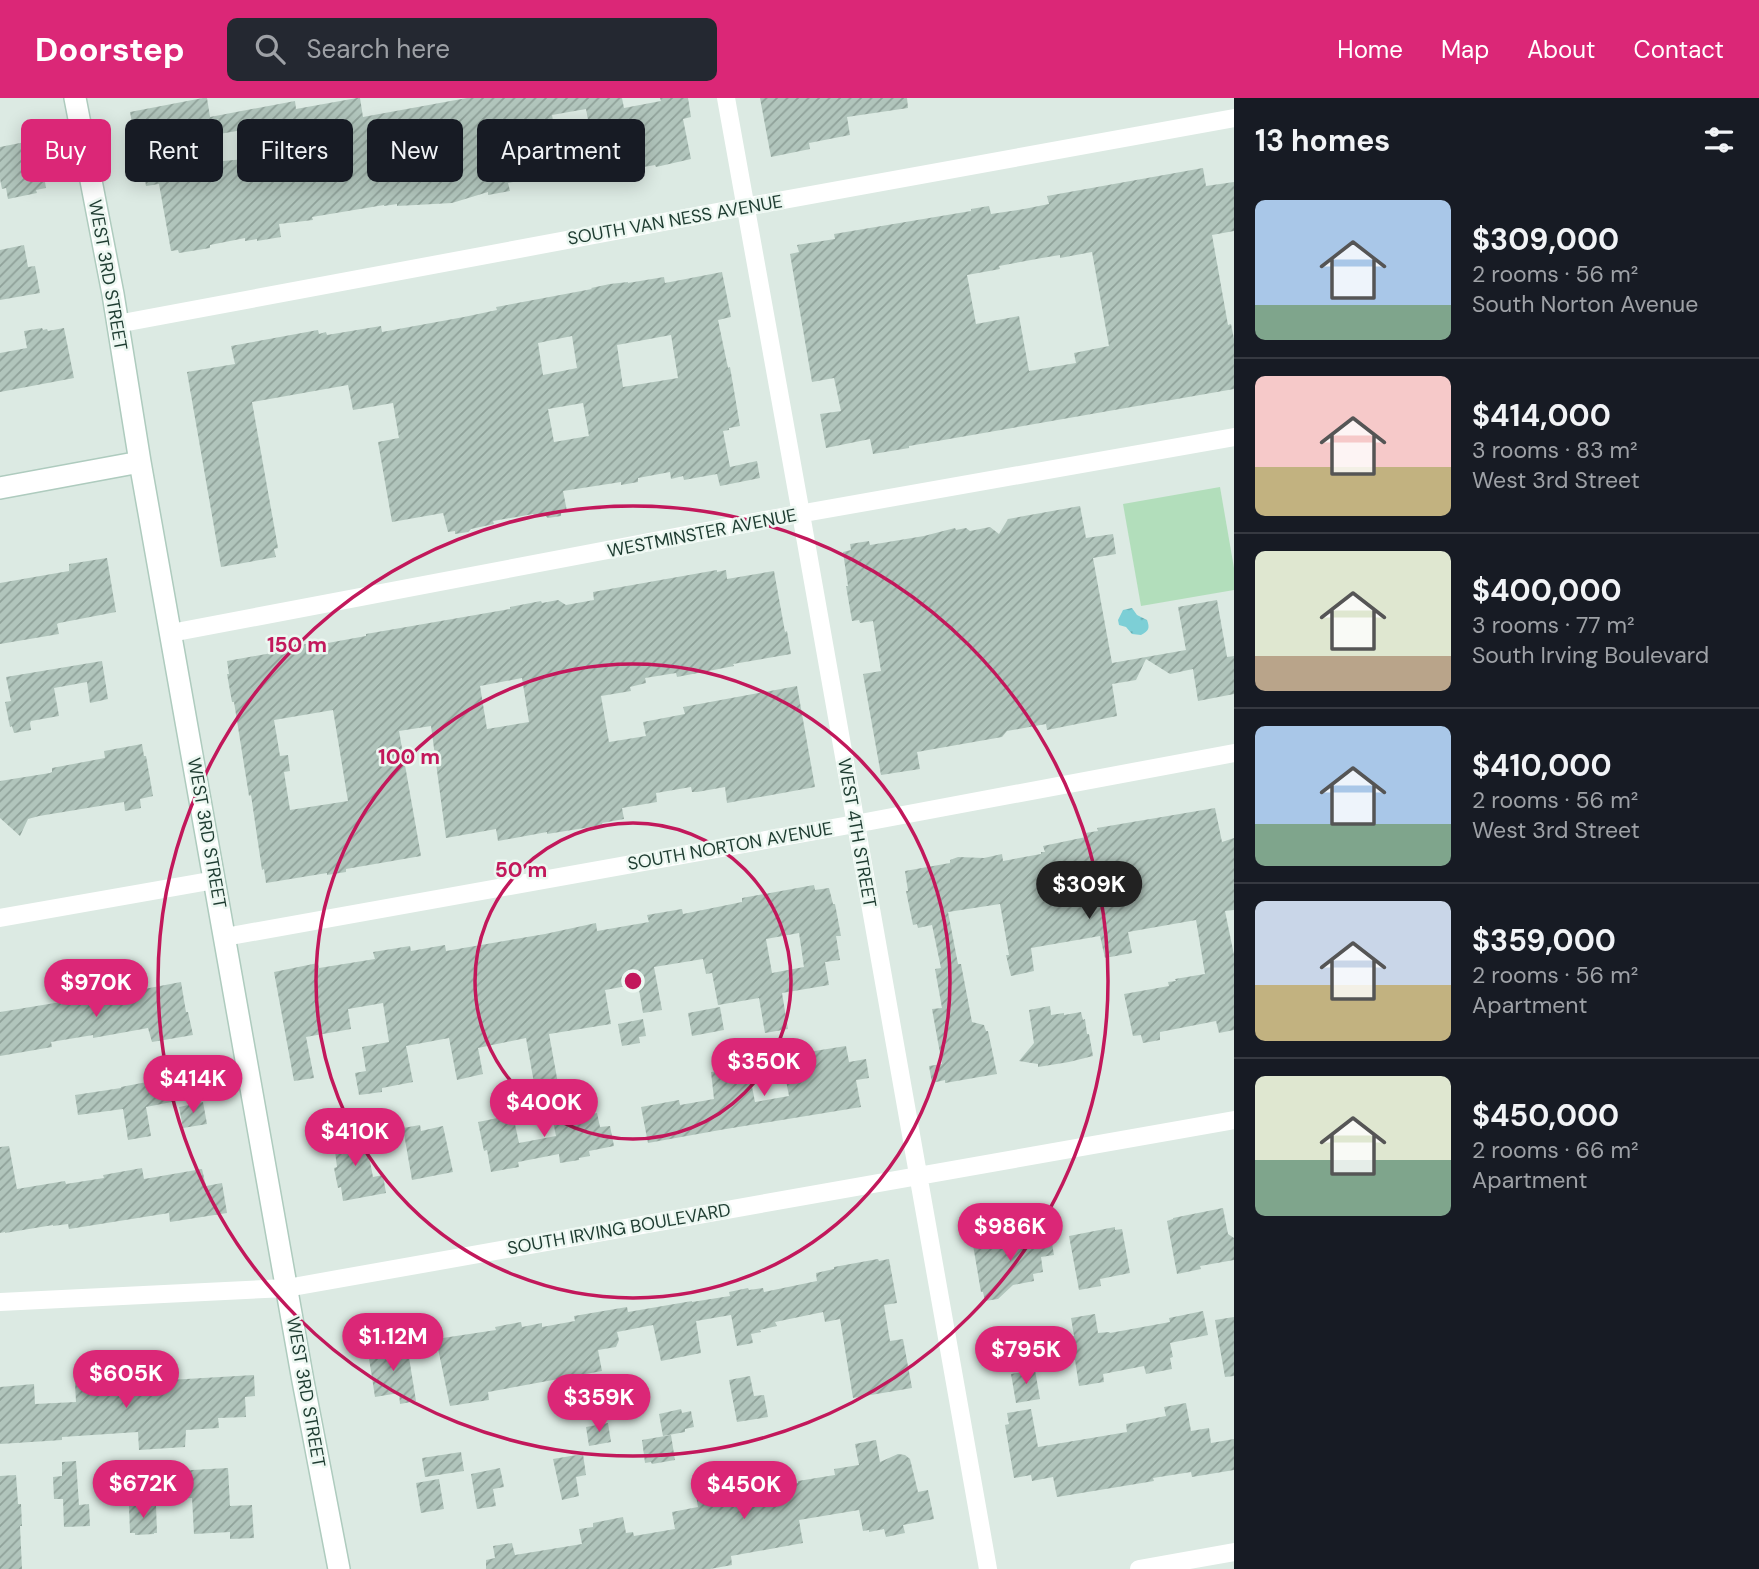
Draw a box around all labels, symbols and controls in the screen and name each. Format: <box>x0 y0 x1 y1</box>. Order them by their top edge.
search box <box>227 18 717 81</box>
text: Doorstep <box>35 28 185 71</box>
icon: search <box>251 30 289 68</box>
text: Search here <box>307 32 450 66</box>
text: Home <box>1337 34 1403 65</box>
text: Map <box>1441 34 1489 65</box>
text: About <box>1527 34 1596 65</box>
text: Contact <box>1634 34 1724 65</box>
chip: Buy <box>21 119 111 182</box>
chip: Rent <box>125 119 223 182</box>
chip: Filters <box>237 119 353 182</box>
chip: New <box>367 119 463 182</box>
chip: Apartment <box>477 119 645 182</box>
text: 13 homes <box>1255 121 1390 160</box>
icon: filters <box>1700 121 1738 159</box>
street label: SOUTH VAN NESS AVENUE <box>566 189 784 251</box>
street label: WEST 3RD STREET <box>83 198 133 352</box>
text: $309,000 <box>1472 220 1619 259</box>
icon: home <box>1311 228 1395 312</box>
text: 2 rooms · 56 m² <box>1472 259 1638 289</box>
text: South Norton Avenue <box>1472 289 1698 319</box>
text: $414,000 <box>1472 396 1611 435</box>
icon: home <box>1311 404 1395 488</box>
text: 3 rooms · 83 m² <box>1472 435 1638 465</box>
text: West 3rd Street <box>1472 465 1640 495</box>
street label: WESTMINSTER AVENUE <box>605 503 799 563</box>
text: $400,000 <box>1472 571 1622 610</box>
icon: home <box>1311 579 1395 663</box>
text: 3 rooms · 77 m² <box>1472 610 1635 640</box>
text: 150 m <box>267 631 327 659</box>
text: South Irving Boulevard <box>1472 640 1709 670</box>
text: 100 m <box>378 743 440 771</box>
text: $410,000 <box>1472 746 1612 785</box>
icon: home <box>1311 754 1395 838</box>
street label: WEST 3RD STREET <box>182 756 232 910</box>
street label: WEST 4TH STREET <box>832 756 882 910</box>
text: 2 rooms · 56 m² <box>1472 785 1638 815</box>
text: West 3rd Street <box>1472 815 1640 845</box>
street label: SOUTH NORTON AVENUE <box>626 816 834 876</box>
text: 50 m <box>495 856 547 884</box>
pin: $309K <box>1040 862 1138 921</box>
text: $309K <box>1052 869 1126 899</box>
text: $359,000 <box>1472 921 1616 960</box>
icon: home <box>1311 929 1395 1013</box>
pin: $970K <box>47 960 145 1019</box>
text: 2 rooms · 56 m² <box>1472 960 1638 990</box>
text: $970K <box>60 967 132 997</box>
centre of rings <box>621 969 645 993</box>
text: Apartment <box>1472 990 1587 1020</box>
pin: $350K <box>715 1038 813 1098</box>
text: $350K <box>727 1046 801 1076</box>
pin: $414K <box>144 1056 242 1115</box>
text: $414K <box>159 1063 227 1093</box>
pin: $400K <box>495 1080 593 1139</box>
text: $400K <box>506 1087 582 1117</box>
text: $450,000 <box>1472 1096 1619 1135</box>
icon: home <box>1311 1104 1395 1188</box>
pin: $410K <box>306 1108 404 1168</box>
text: $410K <box>321 1116 389 1146</box>
text: 2 rooms · 66 m² <box>1472 1135 1639 1165</box>
text: Apartment <box>1472 1165 1587 1195</box>
street label: SOUTH IRVING BOULEVARD <box>505 1198 733 1260</box>
pin: $986K <box>961 1204 1059 1263</box>
text: $986K <box>974 1211 1046 1241</box>
pin: $1.12M <box>336 1314 450 1373</box>
street label: WEST 3RD STREET <box>281 1315 331 1469</box>
text: $1.12M <box>358 1321 428 1351</box>
pin: $795K <box>977 1326 1075 1386</box>
text: $795K <box>991 1334 1061 1364</box>
pin: $605K <box>77 1350 175 1410</box>
text: $605K <box>89 1358 163 1388</box>
pin: $359K <box>550 1374 648 1434</box>
text: $359K <box>563 1382 635 1412</box>
pin: $672K <box>94 1460 192 1520</box>
pin: $450K <box>695 1462 793 1521</box>
text: $672K <box>109 1468 177 1498</box>
text: $450K <box>707 1469 781 1499</box>

